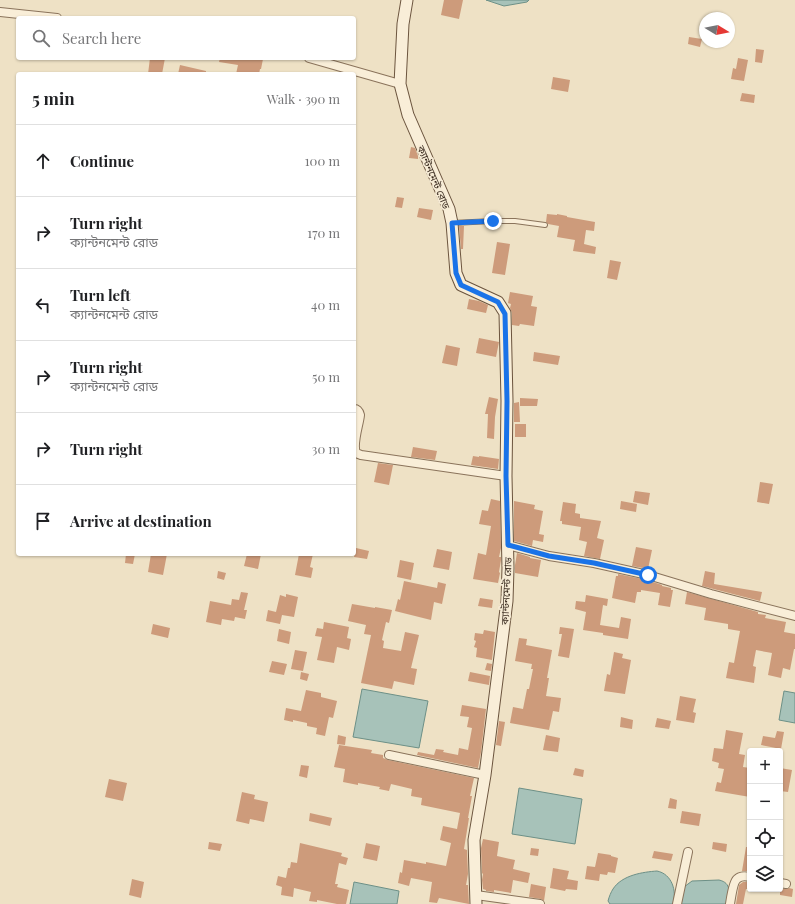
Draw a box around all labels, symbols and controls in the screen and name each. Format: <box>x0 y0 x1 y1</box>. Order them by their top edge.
north arrow <box>699 12 735 48</box>
search box <box>16 16 356 60</box>
icon: search <box>30 27 52 49</box>
text: Search here <box>62 28 141 48</box>
text: 5 min <box>32 87 75 109</box>
text: Walk · 390 m <box>267 90 340 107</box>
street label: ক্যান্টনমেন্ট রোড <box>414 142 454 212</box>
icon: ahead <box>32 150 54 172</box>
text: Continue <box>70 151 134 171</box>
text: 100 m <box>305 152 340 169</box>
route end <box>484 212 502 230</box>
text: Turn right <box>70 213 143 233</box>
icon: right <box>32 222 54 244</box>
text: 170 m <box>307 224 340 241</box>
text: ক্যান্টনমেন্ট রোড <box>70 233 158 250</box>
text: Turn left <box>70 285 131 305</box>
icon: left <box>32 294 54 316</box>
text: 40 m <box>311 296 340 313</box>
text: ক্যান্টনমেন্ট রোড <box>70 305 158 322</box>
text: Turn right <box>70 357 143 377</box>
icon: right <box>32 366 54 388</box>
text: 50 m <box>312 368 340 385</box>
text: ক্যান্টনমেন্ট রোড <box>70 377 158 394</box>
icon: right <box>32 438 54 460</box>
text: Turn right <box>70 439 143 459</box>
text: 30 m <box>312 440 340 457</box>
icon: arrive <box>32 510 54 532</box>
text: Arrive at destination <box>70 511 212 531</box>
street label: ক্যান্টনমেন্ট রোড <box>497 556 515 626</box>
route start <box>639 566 657 584</box>
map controls <box>747 748 783 892</box>
button: + <box>747 748 783 784</box>
button: − <box>747 784 783 820</box>
button: locate <box>747 820 783 856</box>
button: layers <box>747 856 783 892</box>

